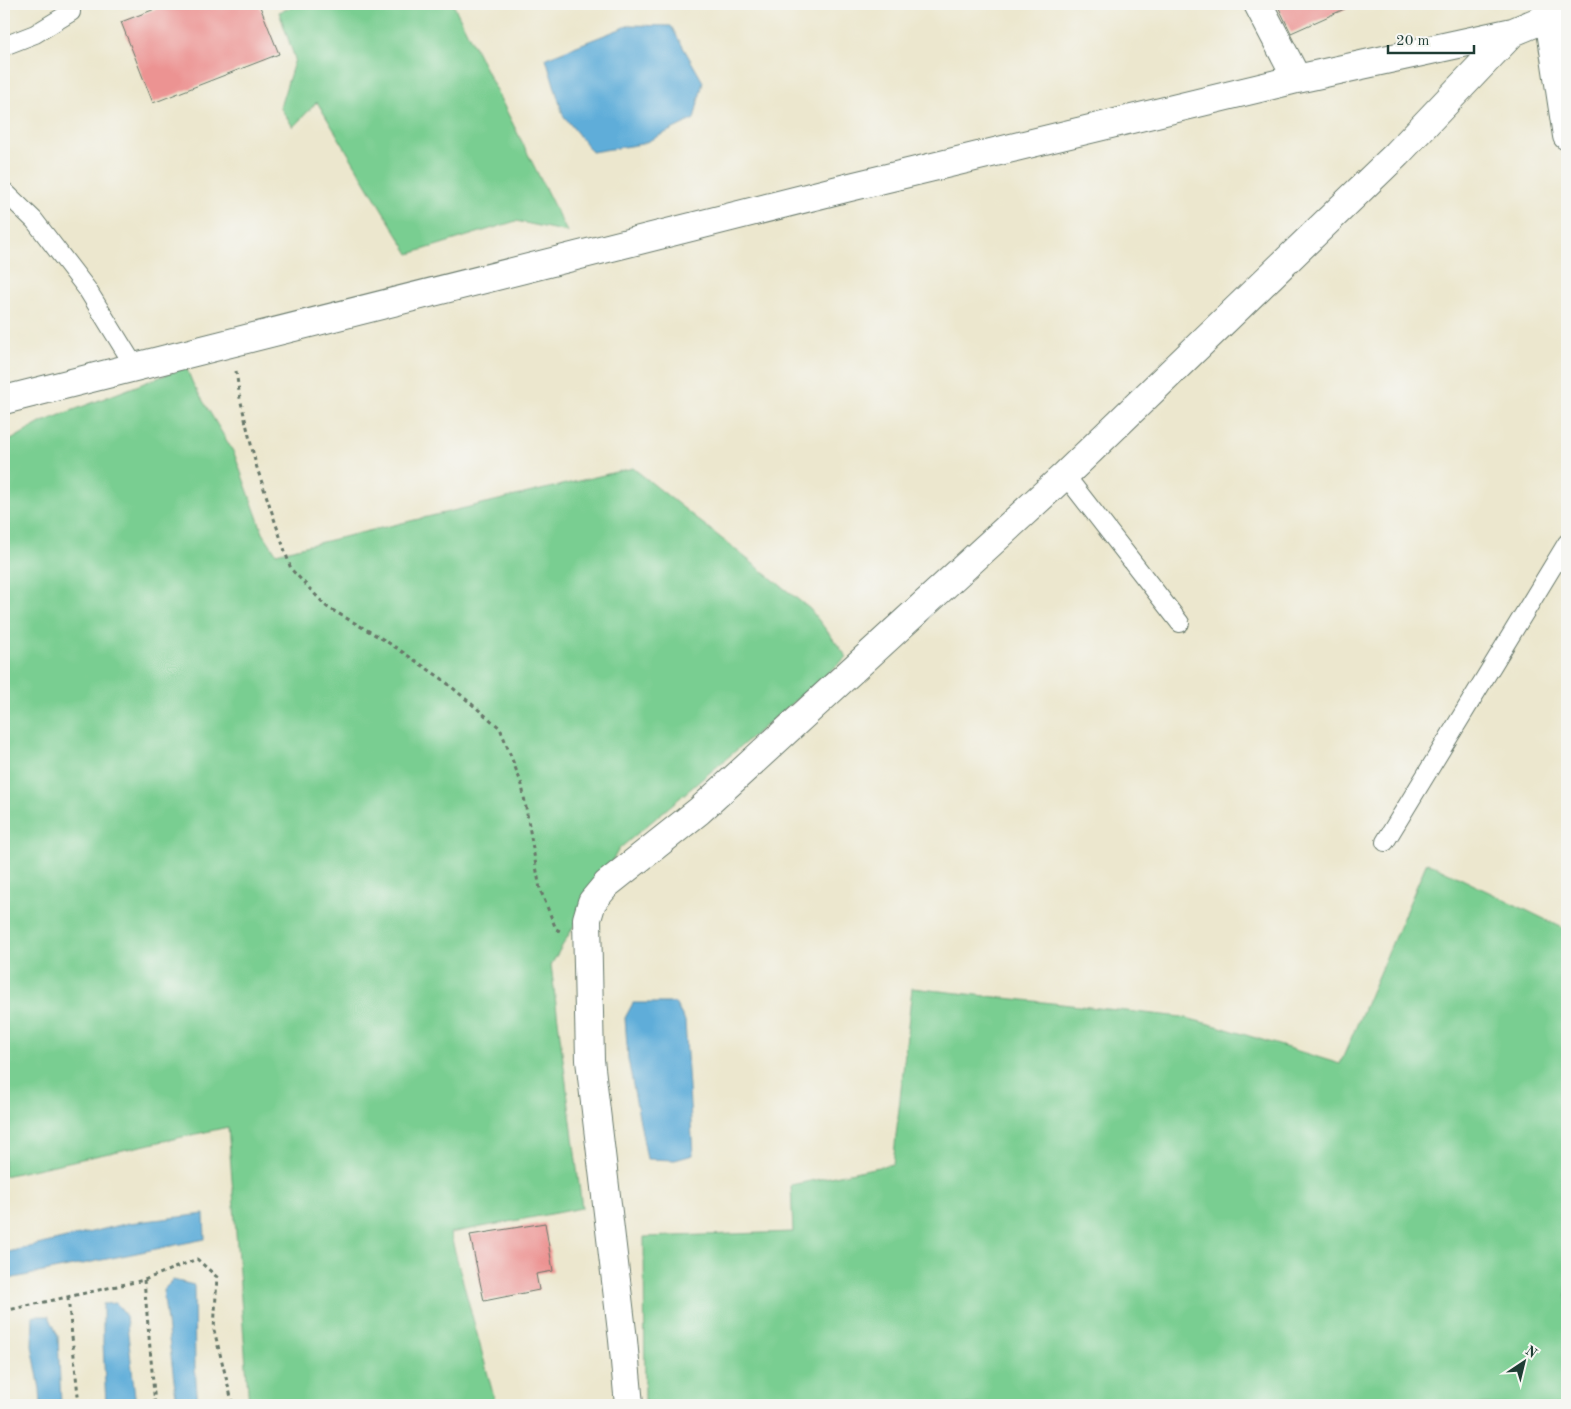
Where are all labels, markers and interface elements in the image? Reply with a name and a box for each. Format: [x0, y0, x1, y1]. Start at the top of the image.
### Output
scale bar [1388, 22, 1475, 54]
text: 20 m [1396, 34, 1430, 49]
north arrow [1498, 1336, 1548, 1386]
text: N [1522, 1343, 1540, 1361]

